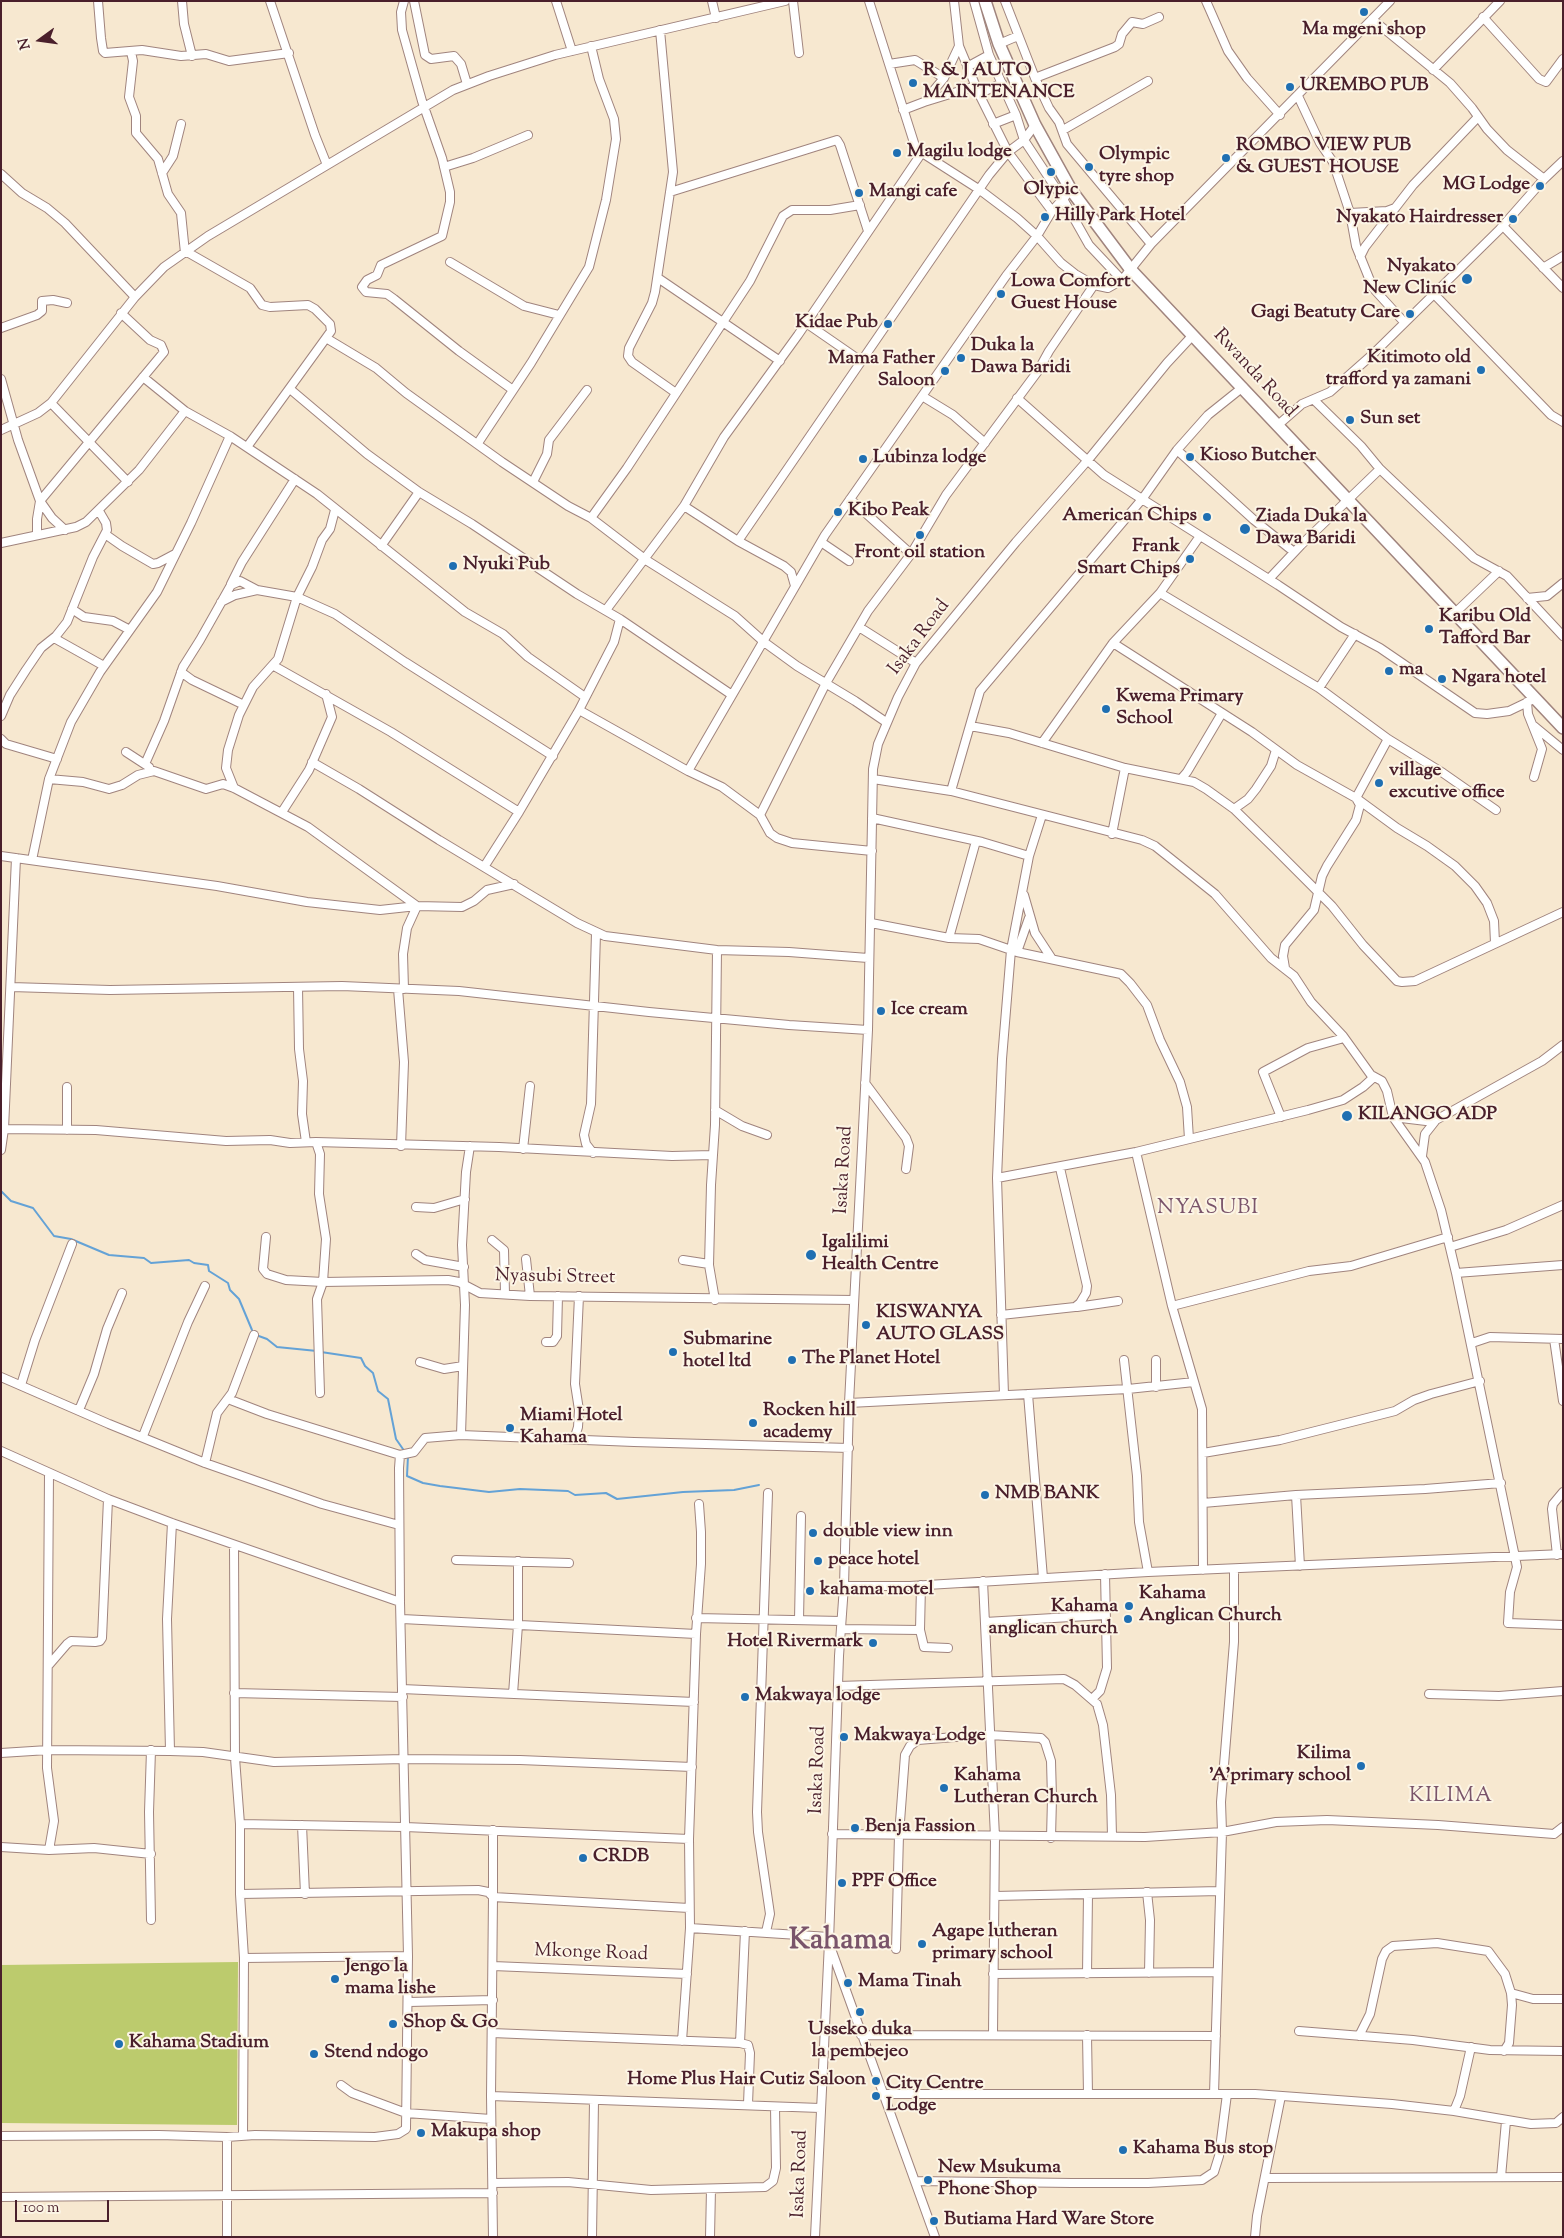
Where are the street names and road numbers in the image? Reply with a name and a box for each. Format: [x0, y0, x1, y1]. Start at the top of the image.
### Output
street label: Rwanda Road [1207, 325, 1301, 423]
street label: Isaka Road [884, 596, 956, 680]
street label: Isaka Road [831, 1125, 859, 1215]
street label: Nyasubi Street [495, 1266, 615, 1290]
street label: Isaka Road [806, 1725, 832, 1815]
street label: Mkonge Road [534, 1941, 648, 1967]
street label: Isaka Road [788, 2129, 814, 2219]

